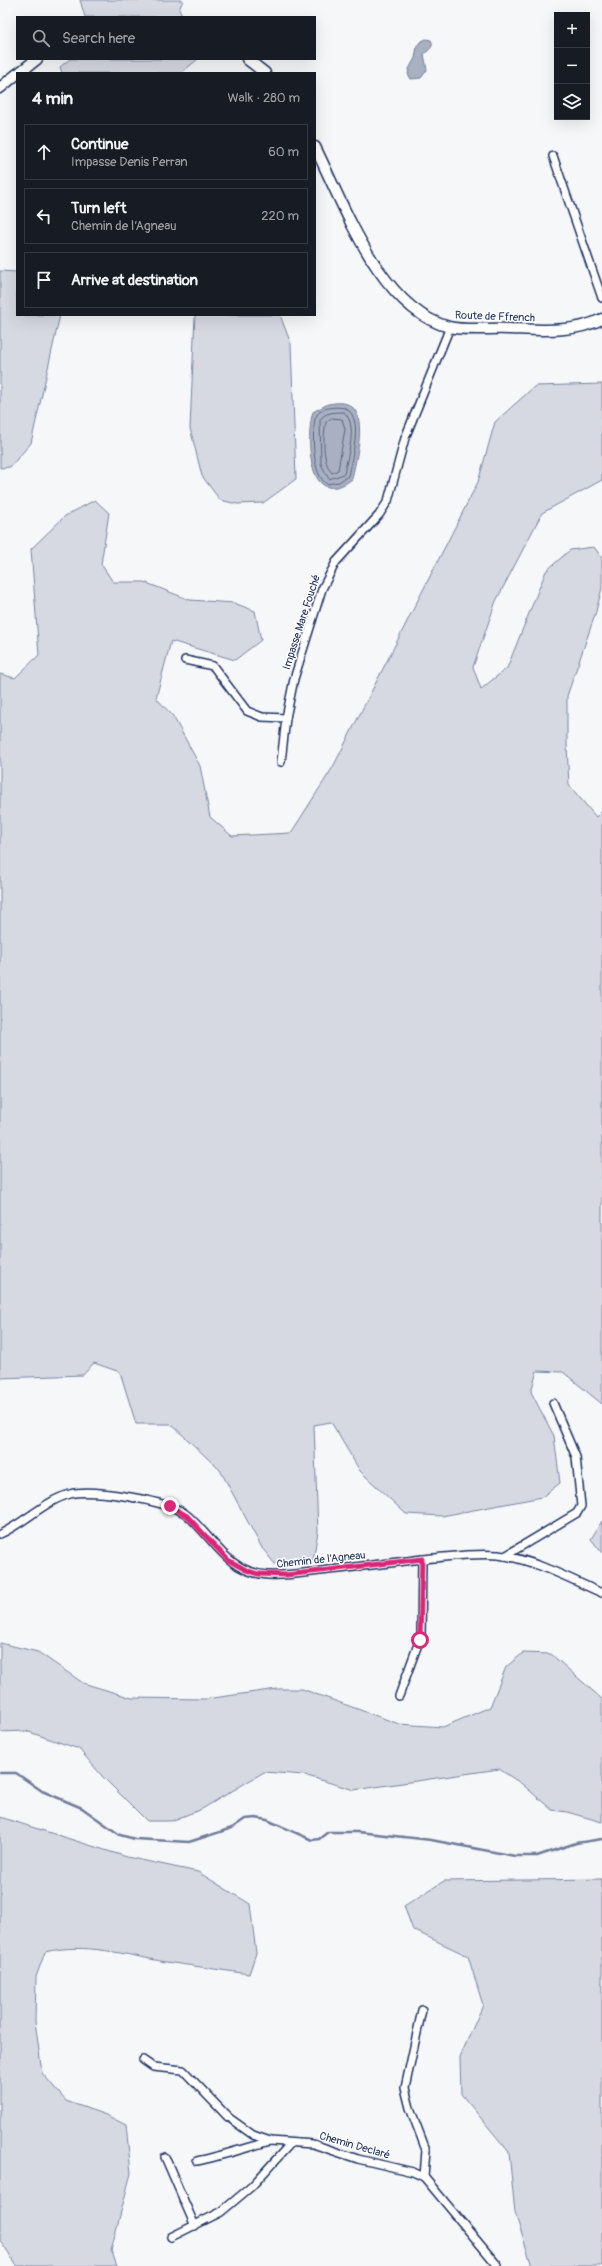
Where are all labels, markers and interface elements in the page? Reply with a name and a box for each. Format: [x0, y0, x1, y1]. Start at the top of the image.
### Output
map controls [554, 12, 590, 120]
button: + [554, 12, 590, 48]
search box [16, 16, 316, 60]
icon: search [30, 27, 52, 49]
text: Search here [62, 29, 135, 48]
button: − [554, 48, 590, 84]
button: layers [554, 84, 590, 120]
text: 4 min [32, 88, 73, 109]
text: Walk · 280 m [227, 90, 300, 106]
text: Continue [71, 135, 129, 154]
icon: ahead [33, 141, 55, 163]
text: 60 m [268, 144, 299, 160]
text: Impasse Denis Perran [71, 154, 188, 170]
text: Turn left [71, 199, 127, 218]
icon: left [33, 205, 55, 227]
text: 220 m [261, 208, 299, 224]
text: Chemin de l’Agneau [71, 218, 177, 234]
icon: arrive [33, 269, 55, 291]
text: Arrive at destination [71, 271, 198, 290]
street label: Route de Ffrench [455, 309, 535, 324]
street label: Impasse Mare Fouché [280, 573, 323, 671]
route end [161, 1497, 179, 1515]
street label: Chemin de l’Agneau [276, 1548, 366, 1571]
route start [411, 1631, 429, 1649]
street label: Chemin Declaré [318, 2129, 392, 2162]

